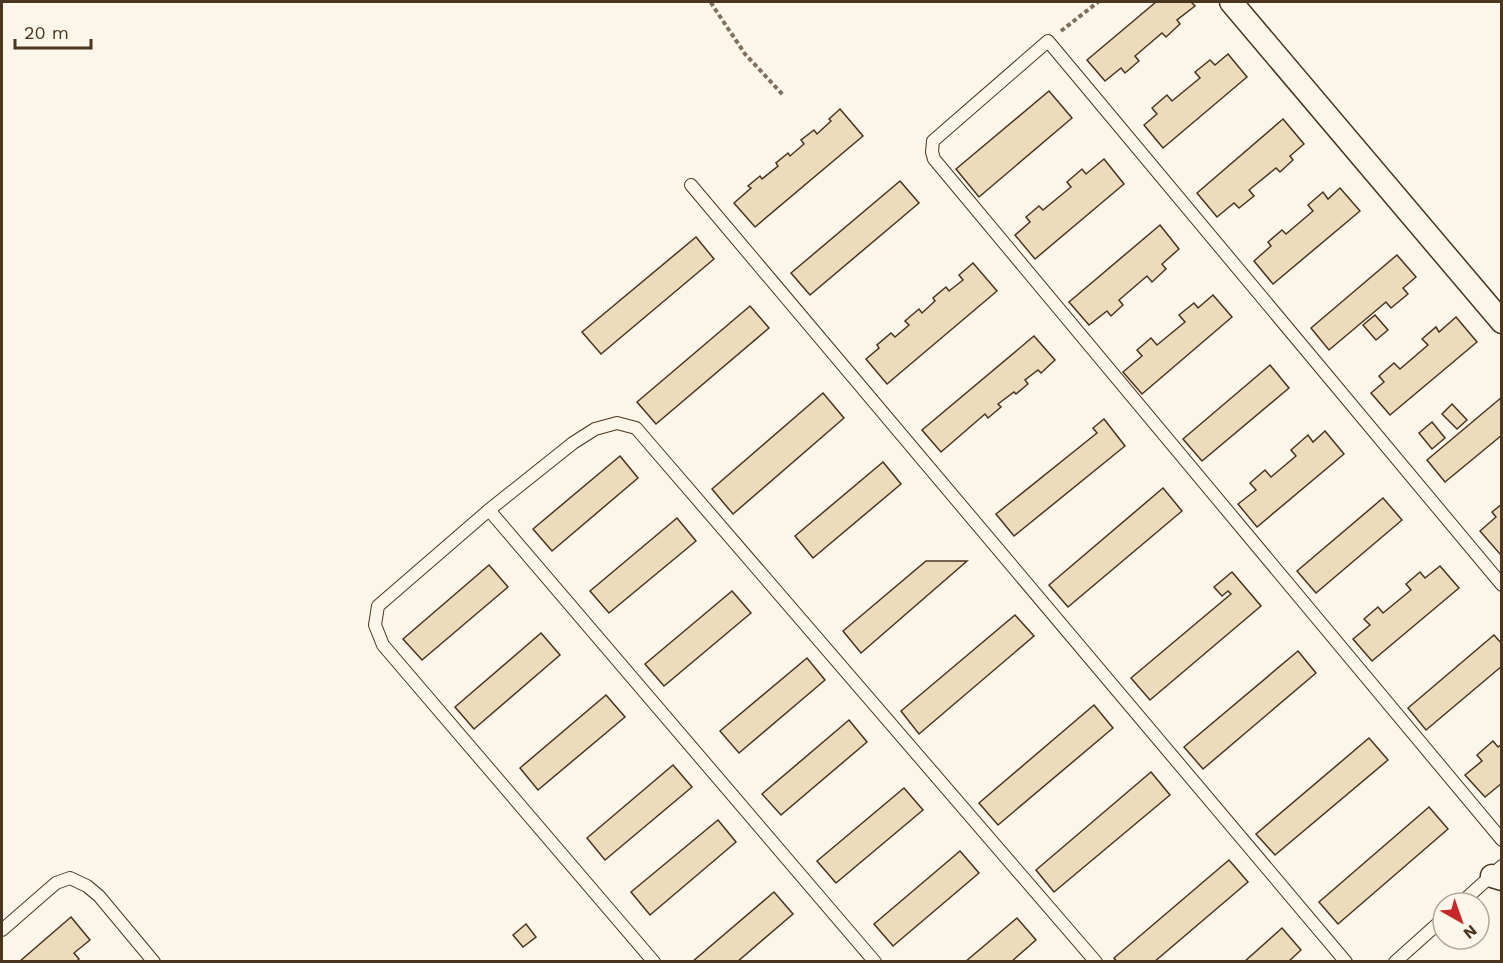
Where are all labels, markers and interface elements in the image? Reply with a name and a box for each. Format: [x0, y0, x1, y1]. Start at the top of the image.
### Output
scale bar [15, 12, 92, 50]
text: 20 m [24, 22, 69, 43]
north arrow [1431, 891, 1491, 951]
text: N [1460, 921, 1481, 943]

